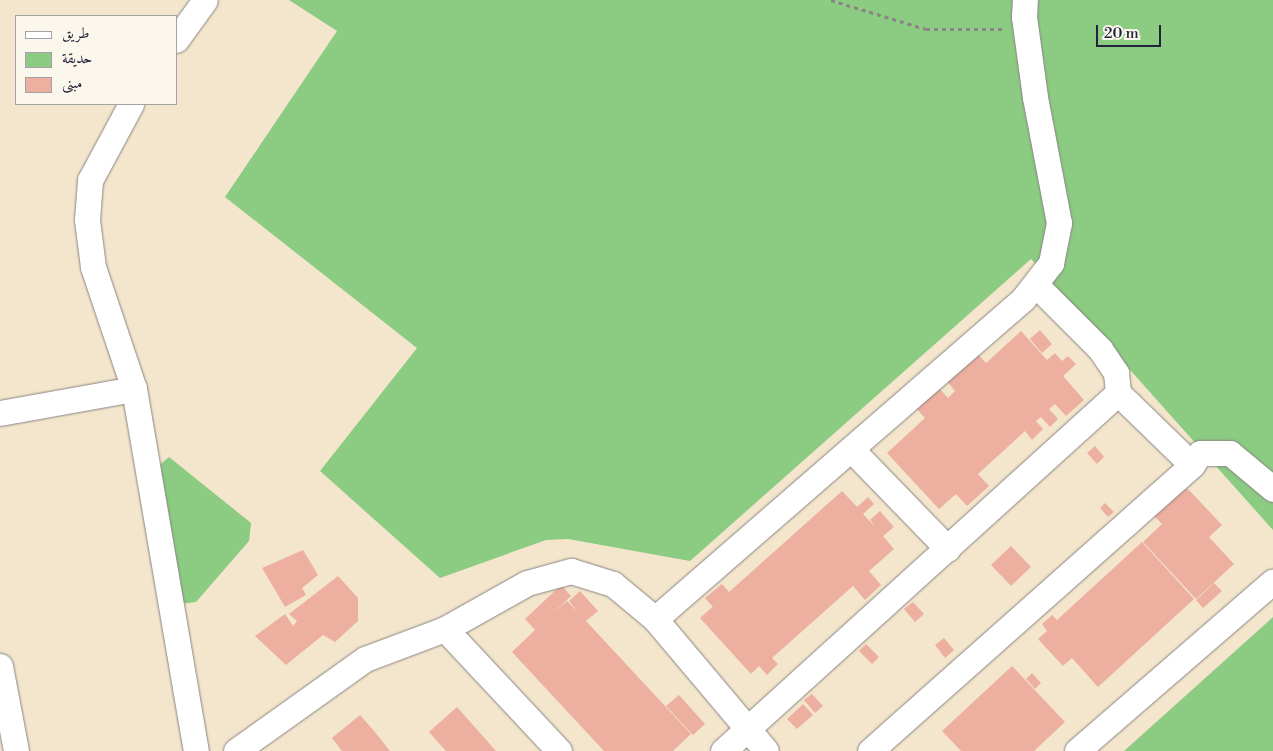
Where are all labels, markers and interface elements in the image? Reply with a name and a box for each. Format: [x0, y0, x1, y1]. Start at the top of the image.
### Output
legend [15, 15, 178, 105]
scale bar [1098, 15, 1163, 47]
text: طريق [62, 24, 89, 43]
text: 20 m [1104, 24, 1139, 43]
text: حديقة [62, 49, 92, 68]
text: مبنى [62, 74, 82, 93]

